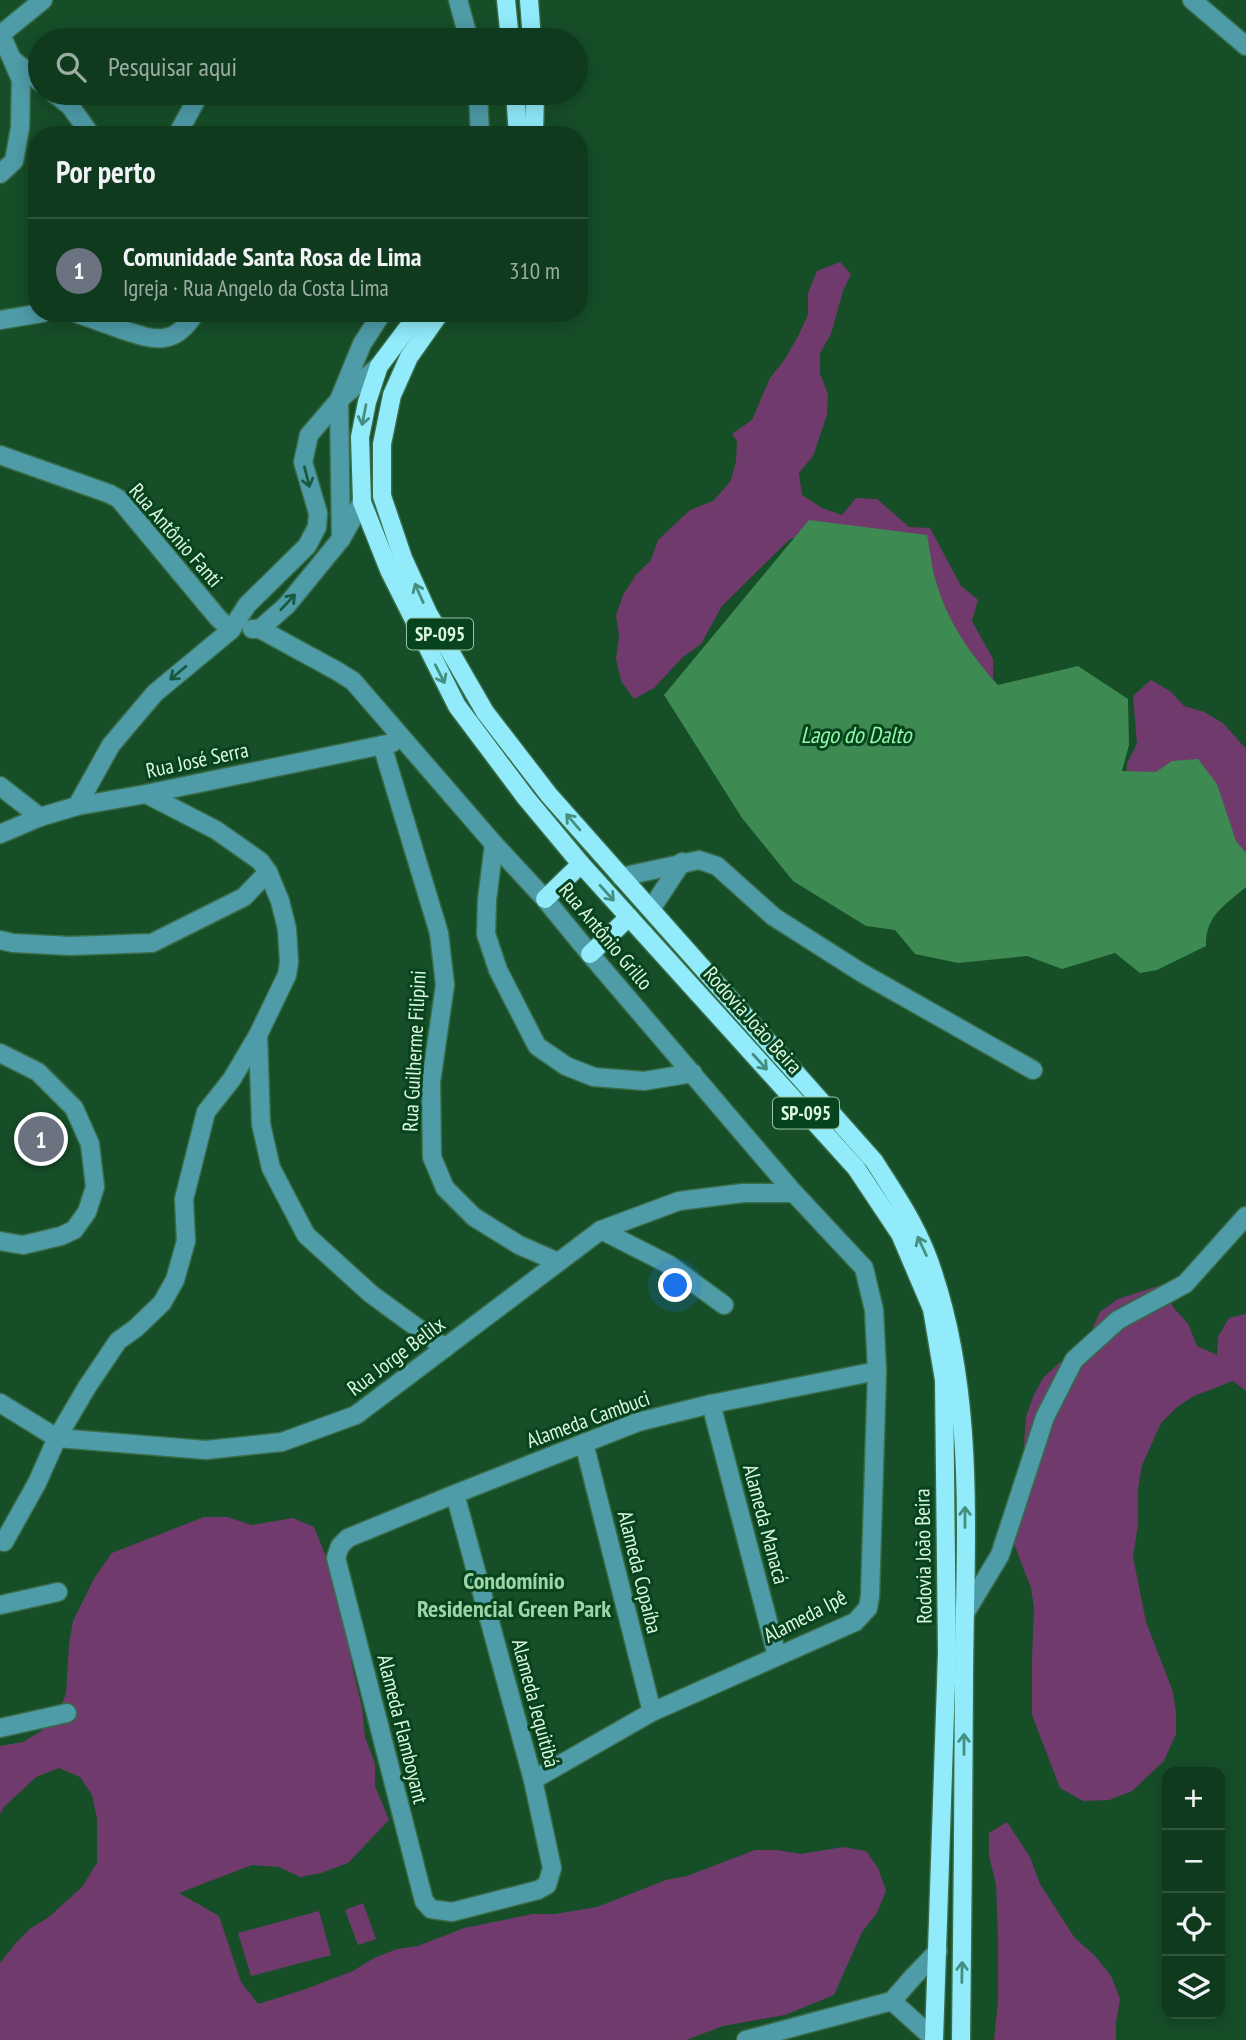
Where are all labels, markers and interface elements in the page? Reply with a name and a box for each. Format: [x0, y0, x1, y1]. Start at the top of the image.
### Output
search box [28, 28, 588, 105]
icon: search [52, 48, 90, 86]
text: Pesquisar aqui [108, 50, 237, 83]
text: Por perto [56, 152, 156, 191]
text: Comunidade Santa Rosa de Lima [123, 240, 422, 273]
text: 1 [74, 256, 85, 285]
text: 310 m [509, 256, 560, 285]
text: Igreja · Rua Angelo da Costa Lima [123, 273, 389, 302]
one-way arrow [357, 403, 370, 426]
one-way arrow [301, 465, 314, 488]
street label: Rua Antônio Fanti [123, 477, 229, 593]
one-way arrow [412, 583, 425, 604]
one-way arrow [280, 593, 296, 611]
road number: SP-095 [407, 618, 473, 650]
one-way arrow [434, 663, 448, 683]
one-way arrow [170, 666, 188, 681]
water label: Lago do Dalto [801, 720, 913, 749]
street label: Rua José Serra [143, 736, 251, 784]
one-way arrow [565, 813, 581, 831]
street label: Rua Antônio Grillo [553, 877, 659, 995]
one-way arrow [599, 884, 616, 901]
street label: Rodovia João Beira [698, 961, 808, 1079]
street label: Rua Guilherme Filipini [396, 970, 432, 1132]
one-way arrow [752, 1053, 768, 1071]
road number: SP-095 [773, 1098, 839, 1128]
pin: 1 [18, 1113, 64, 1165]
one-way arrow [915, 1236, 929, 1257]
your location [658, 1268, 692, 1302]
street label: Rua Jorge Belilx [342, 1310, 451, 1402]
street label: Alameda Cambuci [523, 1384, 653, 1454]
street label: Alameda Manacá [737, 1461, 795, 1587]
street label: Rodovia João Beira [908, 1488, 938, 1624]
one-way arrow [958, 1506, 972, 1529]
street label: Alameda Copaíba [612, 1508, 668, 1636]
district label: Condomínio Residencial Green Park [417, 1565, 611, 1624]
street label: Alameda Ipê [759, 1583, 851, 1649]
street label: Alameda Jequitibá [506, 1636, 566, 1770]
street label: Alameda Flamboyant [371, 1652, 435, 1806]
one-way arrow [957, 1733, 971, 1756]
map controls [1162, 1767, 1225, 2019]
button: + [1162, 1767, 1225, 1830]
button: − [1162, 1830, 1225, 1893]
button: locate [1162, 1893, 1225, 1956]
button: layers [1162, 1956, 1225, 2019]
one-way arrow [955, 1961, 969, 1984]

